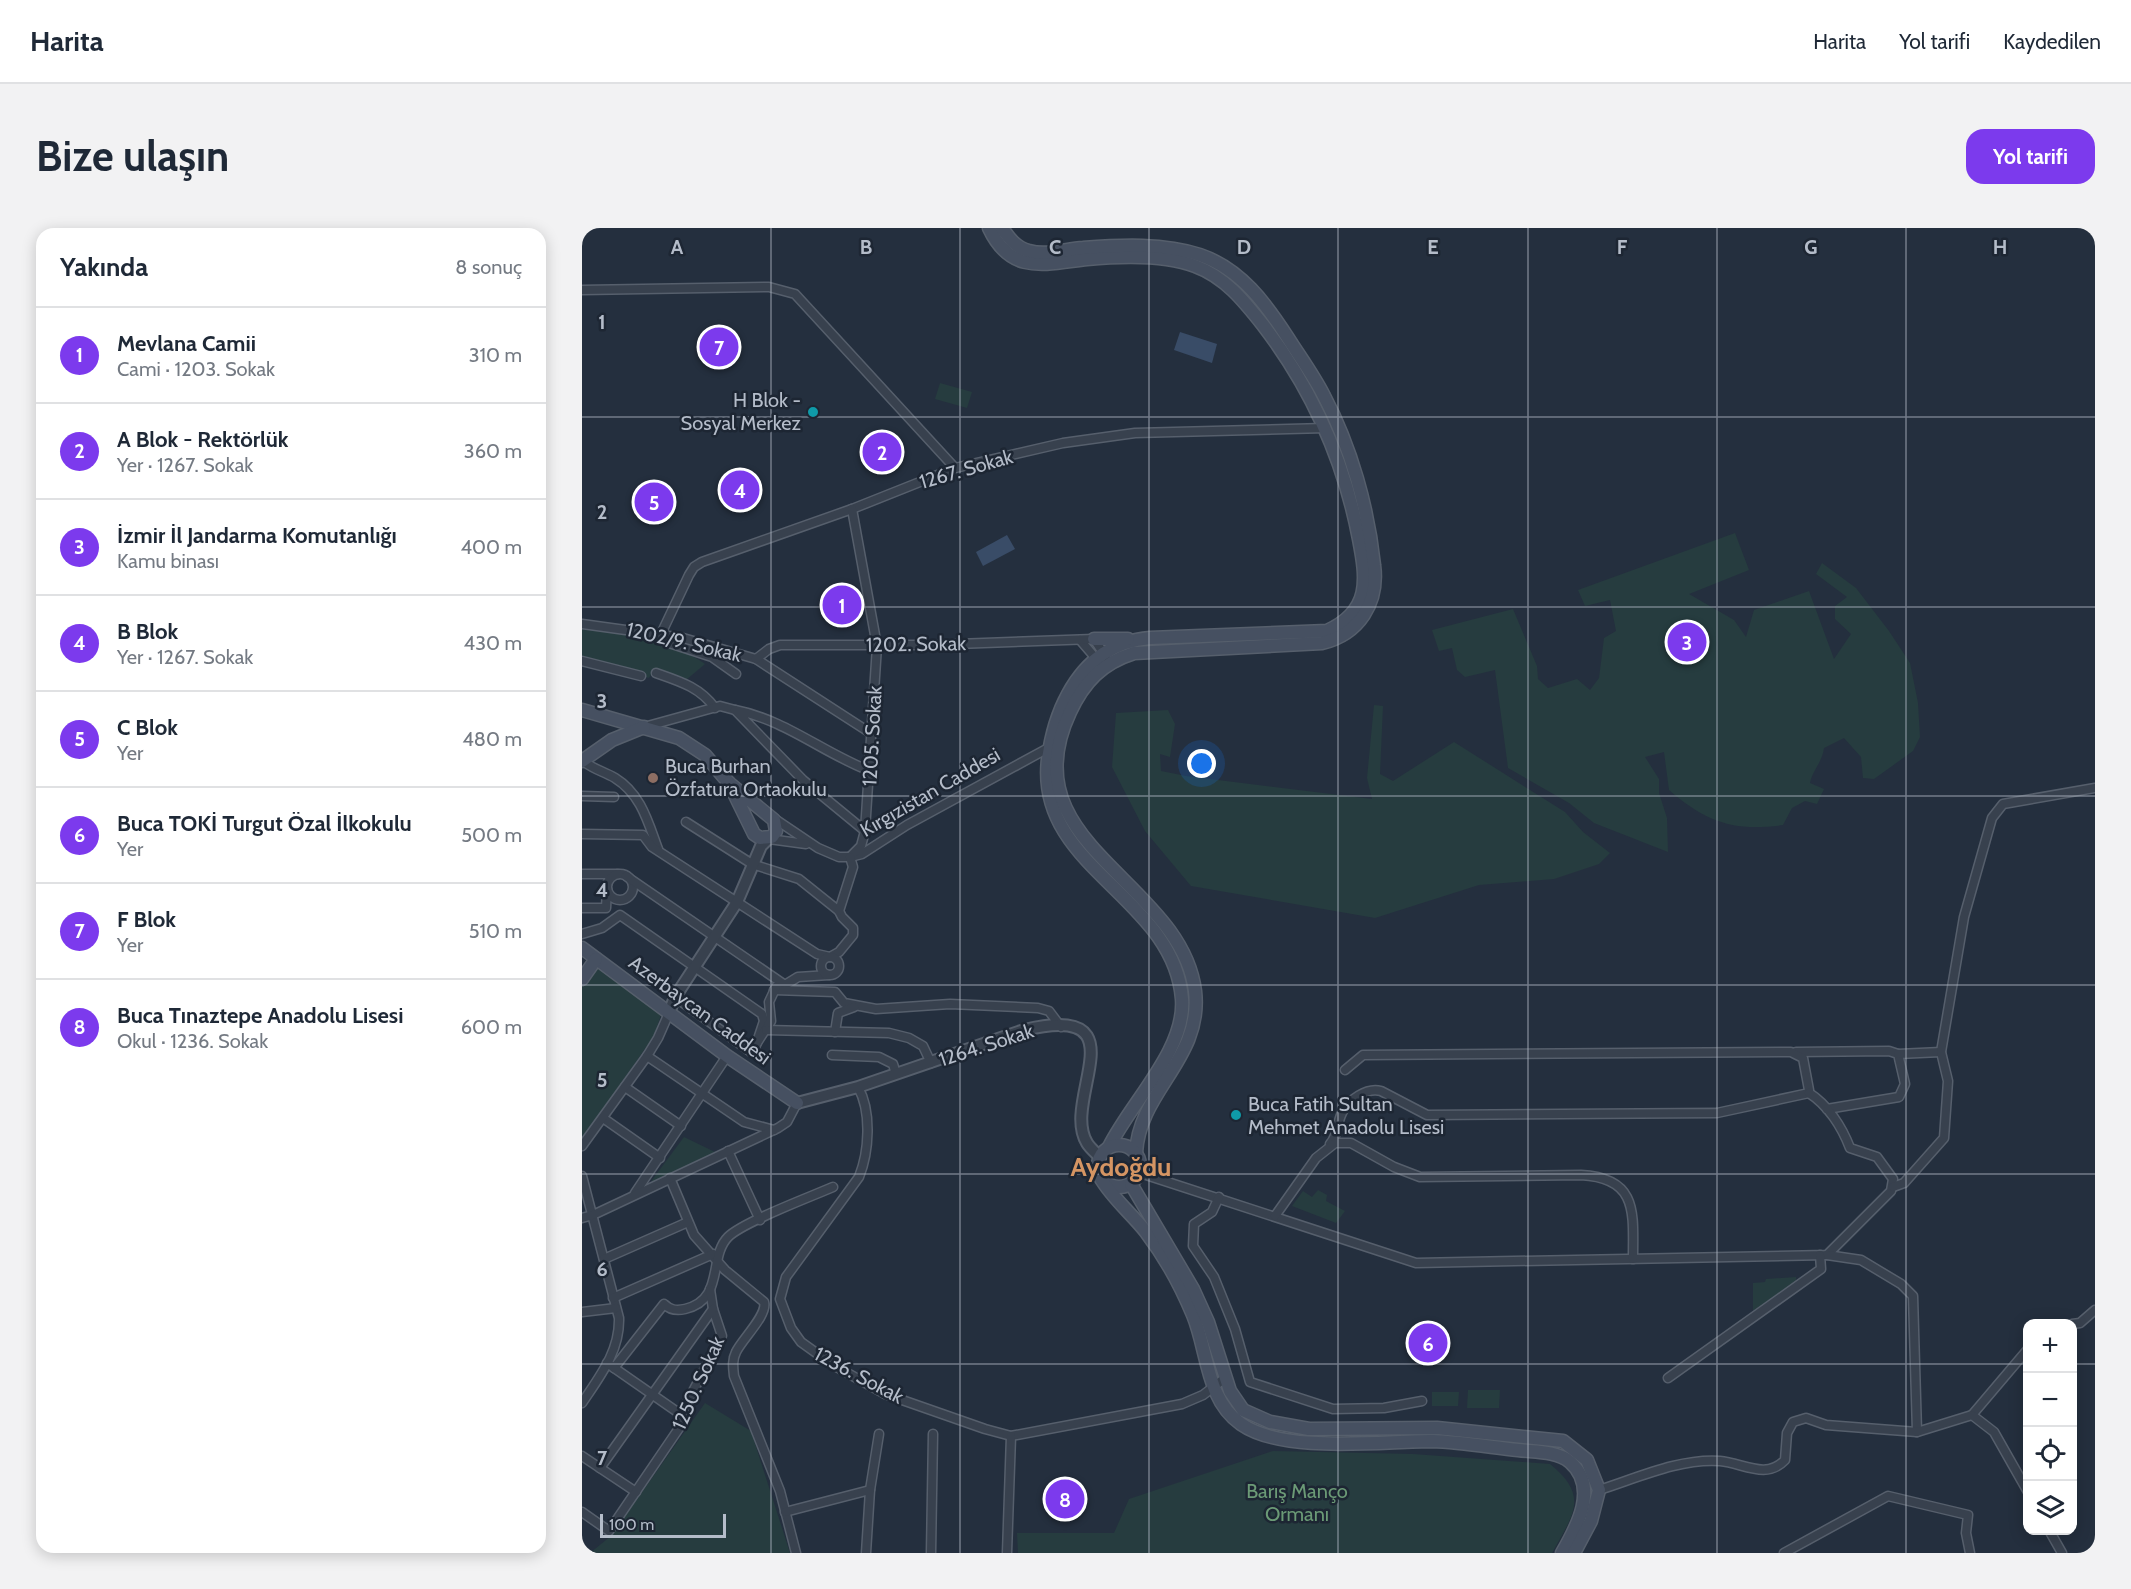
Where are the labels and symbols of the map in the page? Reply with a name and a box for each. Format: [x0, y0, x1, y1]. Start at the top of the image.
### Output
text: A [671, 235, 684, 259]
text: B [860, 235, 872, 259]
text: C [1049, 235, 1061, 259]
text: D [1237, 235, 1251, 259]
text: E [1427, 235, 1439, 259]
text: F [1617, 235, 1628, 259]
text: G [1804, 235, 1818, 259]
text: H [1993, 235, 2007, 259]
text: 1 [598, 310, 606, 334]
pin: 7 [700, 324, 738, 370]
place label: H Blok - Sosyal Merkez [681, 388, 801, 435]
marker: H Blok - Sosyal Merkez [806, 405, 820, 419]
pin: 2 [862, 430, 902, 474]
street label: 1267. Sokak [916, 444, 1016, 494]
pin: 4 [720, 468, 760, 512]
pin: 5 [634, 480, 674, 524]
text: 2 [597, 500, 607, 524]
pin: 1 [822, 582, 862, 628]
street label: 1202/9. Sokak [624, 617, 744, 667]
pin: 3 [1668, 620, 1706, 664]
street label: 1202. Sokak [866, 631, 966, 657]
street label: 1205. Sokak [857, 685, 887, 787]
text: 3 [597, 689, 607, 713]
street label: Kırgızistan Caddesi [856, 742, 1004, 842]
your location [1187, 749, 1216, 778]
place label: Buca Burhan Özfatura Ortaokulu [665, 754, 827, 801]
marker: Buca Burhan Özfatura Ortaokulu [646, 771, 660, 785]
text: 4 [596, 878, 608, 902]
street label: Azerbaycan Caddesi [624, 950, 776, 1070]
street label: 1264. Sokak [936, 1018, 1037, 1072]
text: 5 [597, 1068, 607, 1092]
place label: Buca Fatih Sultan Mehmet Anadolu Lisesi [1248, 1092, 1444, 1139]
marker: Buca Fatih Sultan Mehmet Anadolu Lisesi [1229, 1108, 1243, 1122]
district label: Aydoğdu [1071, 1151, 1171, 1183]
text: 6 [596, 1257, 608, 1281]
pin: 6 [1408, 1320, 1448, 1366]
street label: 1250. Sokak [667, 1332, 729, 1434]
street label: 1236. Sokak [810, 1341, 908, 1409]
text: 7 [597, 1446, 608, 1470]
pin: 8 [1046, 1476, 1084, 1522]
park label: Barış Manço Ormanı [1246, 1479, 1348, 1526]
scale bar [600, 1511, 726, 1538]

